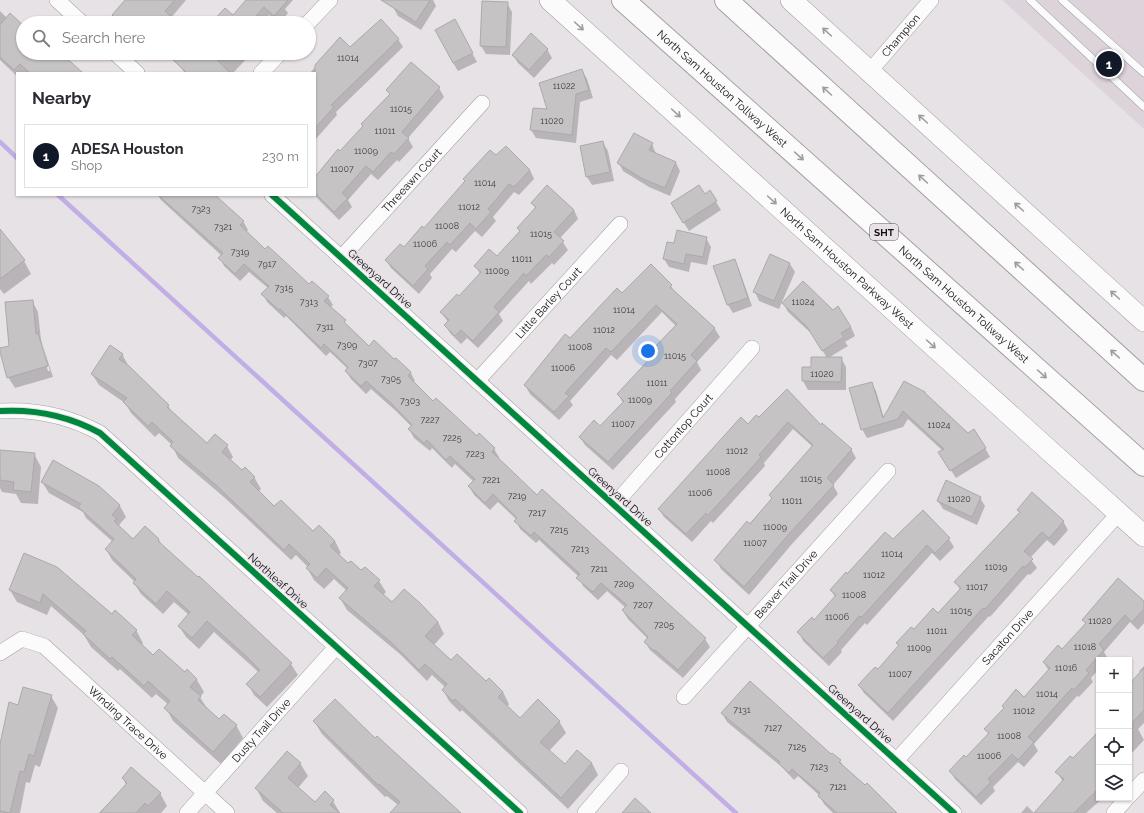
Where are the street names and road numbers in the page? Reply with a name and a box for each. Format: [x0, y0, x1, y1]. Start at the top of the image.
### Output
street label: Champion [879, 11, 923, 59]
street label: North Sam Houston Tollway West [655, 27, 790, 150]
street label: Threeawn Court [379, 145, 444, 215]
street label: North Sam Houston Parkway West [778, 205, 916, 332]
road number: SHT [870, 224, 898, 240]
street label: North Sam Houston Tollway West [896, 243, 1032, 366]
street label: Greenyard Drive [345, 247, 415, 312]
street label: Little Barley Court [513, 264, 584, 341]
street label: Cottontop Court [651, 391, 716, 461]
street label: Greenyard Drive [585, 465, 655, 530]
street label: Beaver Trail Drive [752, 547, 820, 621]
street label: Northleaf Drive [245, 550, 311, 612]
street label: Sacaton Drive [979, 606, 1036, 667]
street label: Greenyard Drive [825, 682, 895, 747]
street label: Winding Trace Drive [86, 683, 171, 762]
street label: Dusty Trail Drive [229, 695, 294, 765]

